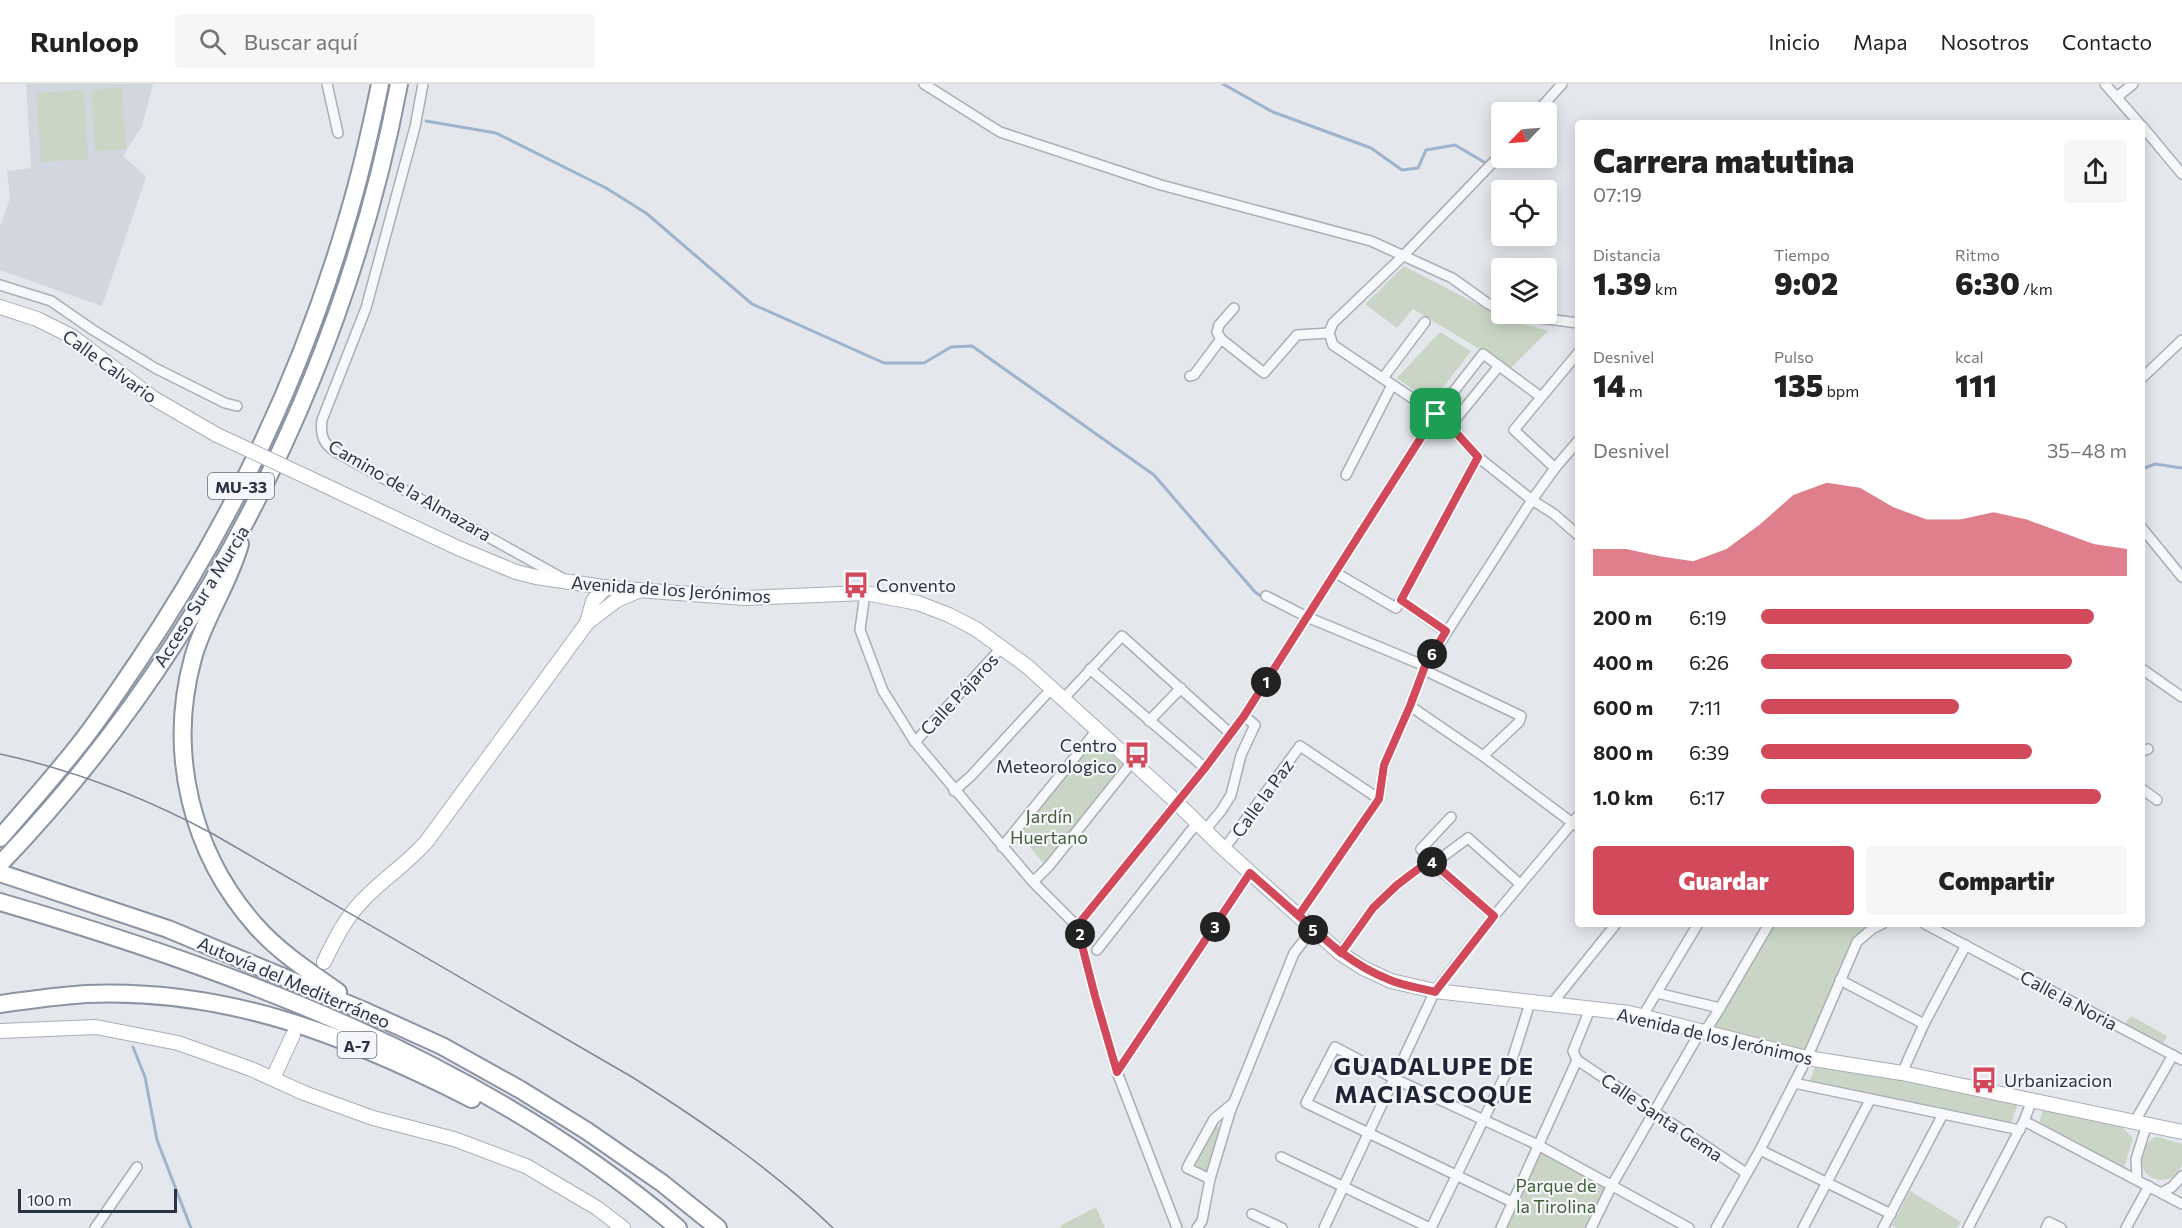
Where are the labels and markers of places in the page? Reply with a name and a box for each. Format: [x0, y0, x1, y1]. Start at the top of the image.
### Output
pin [1410, 388, 1461, 439]
bus stop icon: Convento [841, 570, 871, 600]
place label: Convento [876, 574, 956, 596]
pin: 6 [1417, 639, 1447, 669]
pin: 1 [1251, 667, 1281, 697]
place label: Centro Meteorologico [996, 734, 1117, 777]
bus stop icon: Centro Meteorologico [1122, 740, 1152, 770]
pin: 4 [1417, 847, 1447, 877]
pin: 3 [1200, 912, 1230, 942]
pin: 5 [1298, 915, 1328, 945]
pin: 2 [1065, 919, 1095, 949]
bus stop icon: Urbanizacion [1969, 1065, 1999, 1095]
place label: Urbanizacion [2004, 1069, 2112, 1091]

